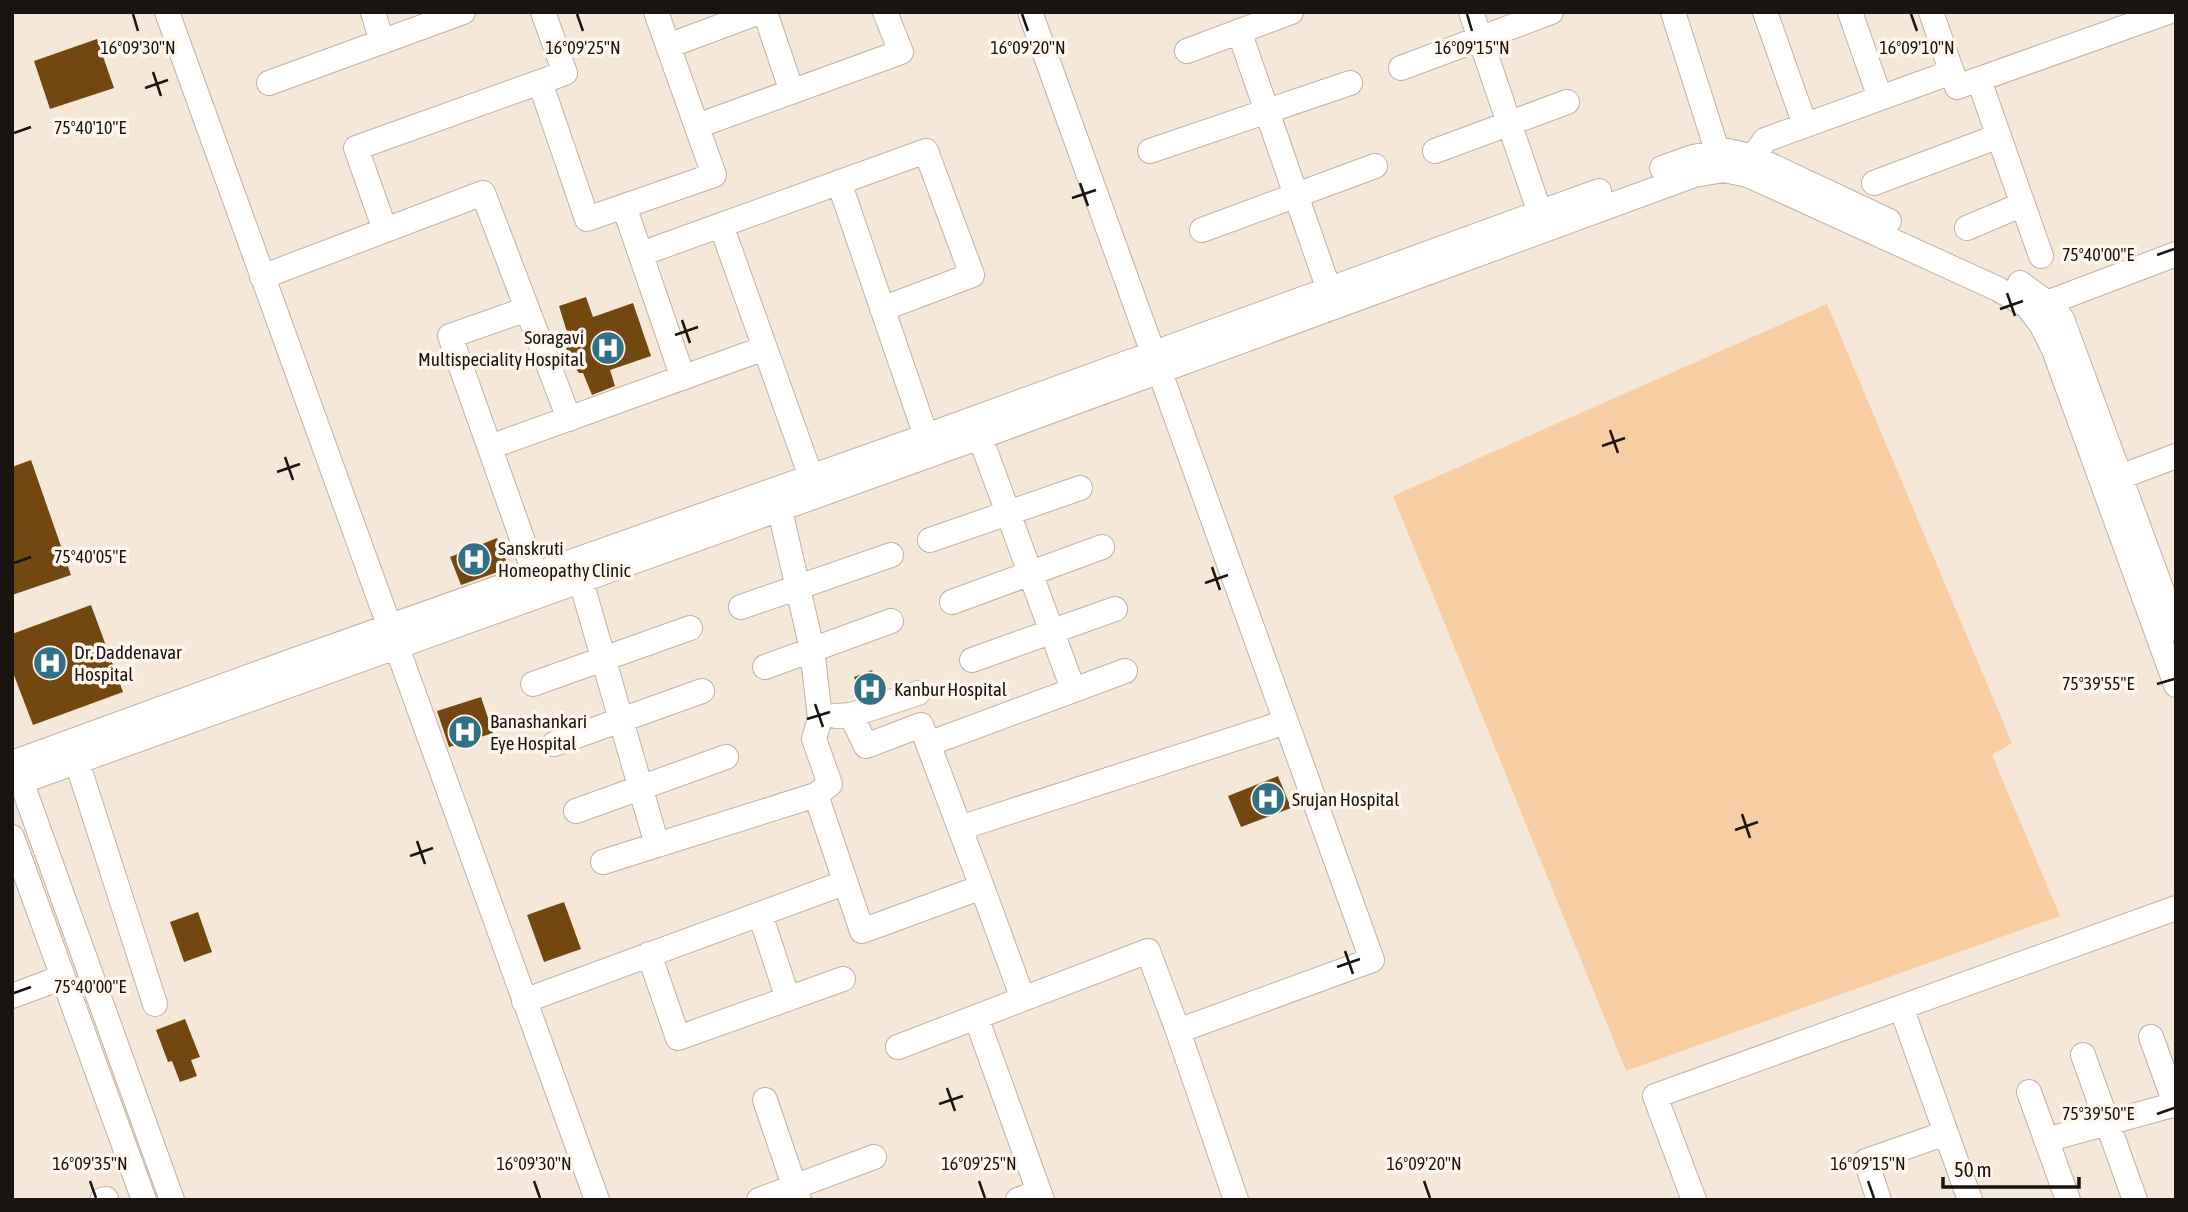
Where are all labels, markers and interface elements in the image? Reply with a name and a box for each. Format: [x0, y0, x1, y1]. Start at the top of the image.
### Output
text: 16°09'30"N [100, 37, 176, 58]
text: 16°09'25"N [545, 37, 621, 58]
text: 16°09'20"N [990, 37, 1066, 58]
text: 16°09'15"N [1434, 37, 1510, 58]
text: 16°09'10"N [1879, 37, 1955, 58]
text: 75°40'10"E [54, 117, 126, 138]
text: 75°40'00"E [2062, 244, 2134, 265]
place label: Soragavi Multispeciality Hospital [418, 326, 584, 370]
hospital icon: Soragavi Multispeciality Hospital [589, 329, 627, 367]
place label: Sanskruti Homeopathy Clinic [498, 537, 632, 581]
hospital icon: Sanskruti Homeopathy Clinic [455, 540, 493, 578]
text: 75°40'05"E [54, 546, 126, 567]
place label: Dr. Daddenavar Hospital [74, 641, 182, 685]
hospital icon: Dr. Daddenavar Hospital [31, 644, 69, 682]
hospital icon: Kanbur Hospital [851, 670, 889, 708]
text: 75°39'55"E [2062, 673, 2134, 694]
place label: Kanbur Hospital [894, 678, 1007, 700]
place label: Banashankari Eye Hospital [490, 710, 587, 754]
hospital icon: Banashankari Eye Hospital [446, 713, 484, 751]
hospital icon: Srujan Hospital [1249, 780, 1287, 818]
place label: Srujan Hospital [1292, 788, 1399, 810]
text: 75°40'00"E [54, 976, 126, 997]
text: 75°39'50"E [2062, 1103, 2134, 1124]
scale bar [1943, 1146, 2080, 1190]
text: 16°09'35"N [52, 1153, 128, 1174]
text: 16°09'30"N [496, 1153, 572, 1174]
text: 16°09'25"N [941, 1153, 1017, 1174]
text: 16°09'20"N [1386, 1153, 1462, 1174]
text: 16°09'15"N [1830, 1153, 1906, 1174]
text: 50 m [1954, 1157, 1992, 1181]

